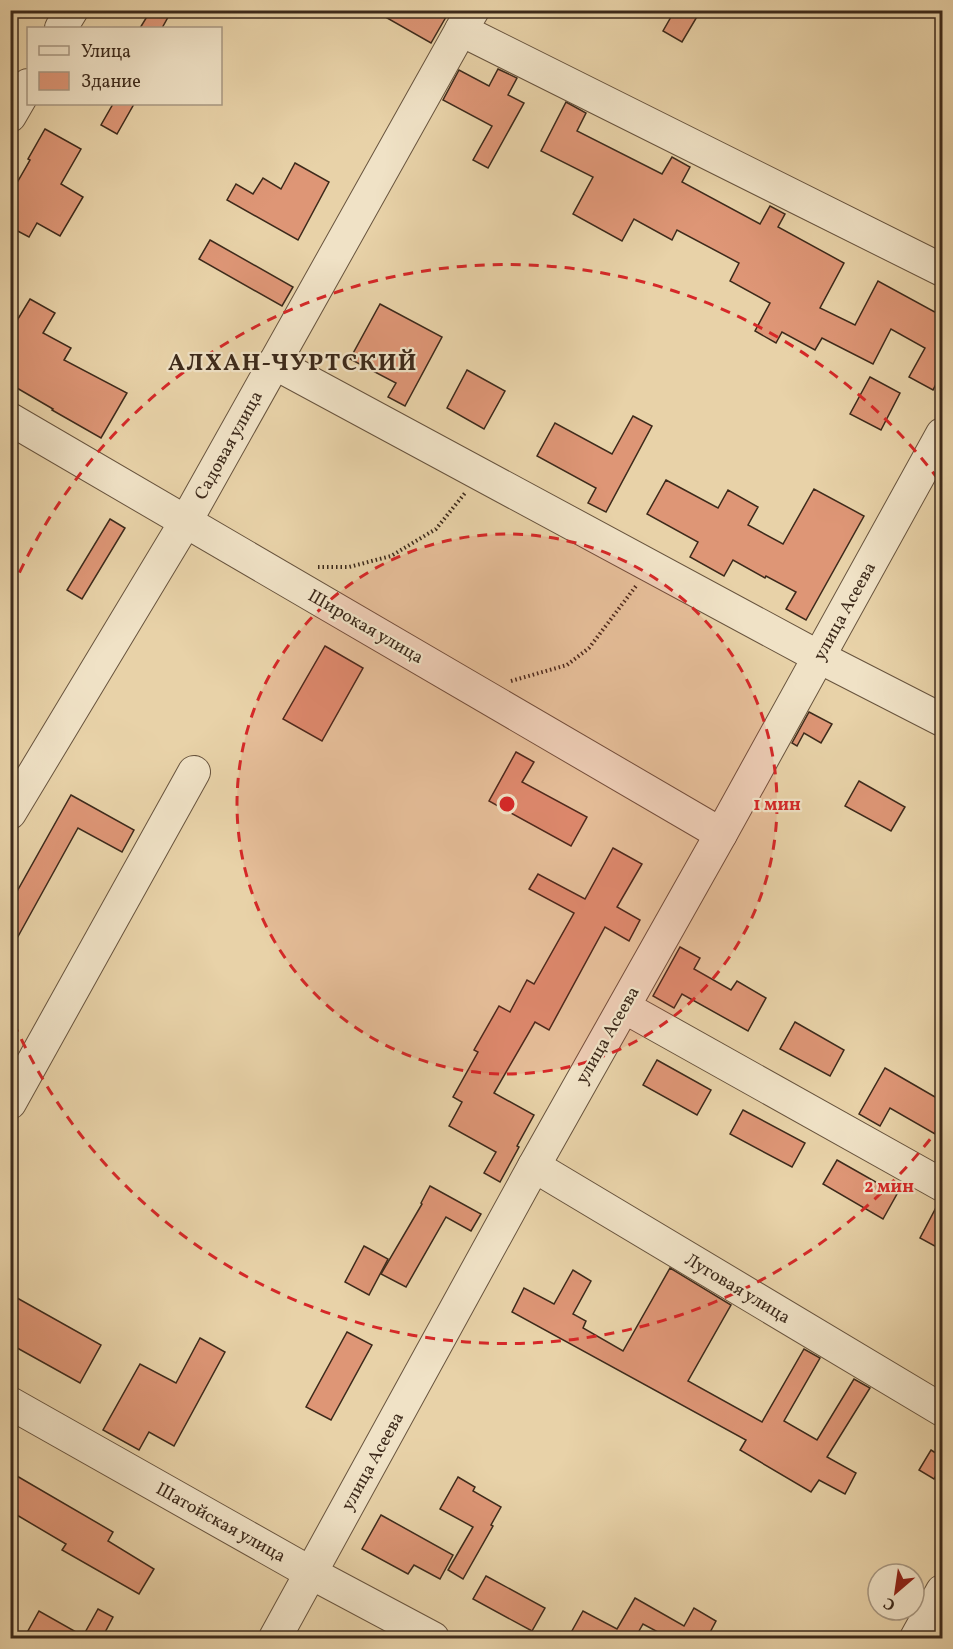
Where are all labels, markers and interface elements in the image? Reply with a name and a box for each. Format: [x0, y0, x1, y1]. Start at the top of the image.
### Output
legend [27, 27, 222, 105]
text: Улица [81, 40, 131, 65]
text: Здание [81, 70, 141, 95]
district label: АЛХАН-ЧУРТСКИЙ [168, 347, 418, 381]
street label: Садовая улица [189, 387, 270, 505]
street label: улица Асеева [808, 558, 883, 666]
street label: Широкая улица [303, 584, 428, 671]
text: 1 мин [753, 793, 801, 818]
centre of rings [497, 794, 517, 814]
street label: улица Асеева [570, 982, 646, 1089]
text: 2 мин [864, 1175, 914, 1200]
street label: Луговая улица [680, 1248, 795, 1331]
street label: улица Асеева [336, 1408, 411, 1516]
street label: Шатойская улица [151, 1477, 290, 1569]
north arrow [866, 1562, 926, 1622]
text: С [880, 1591, 900, 1615]

